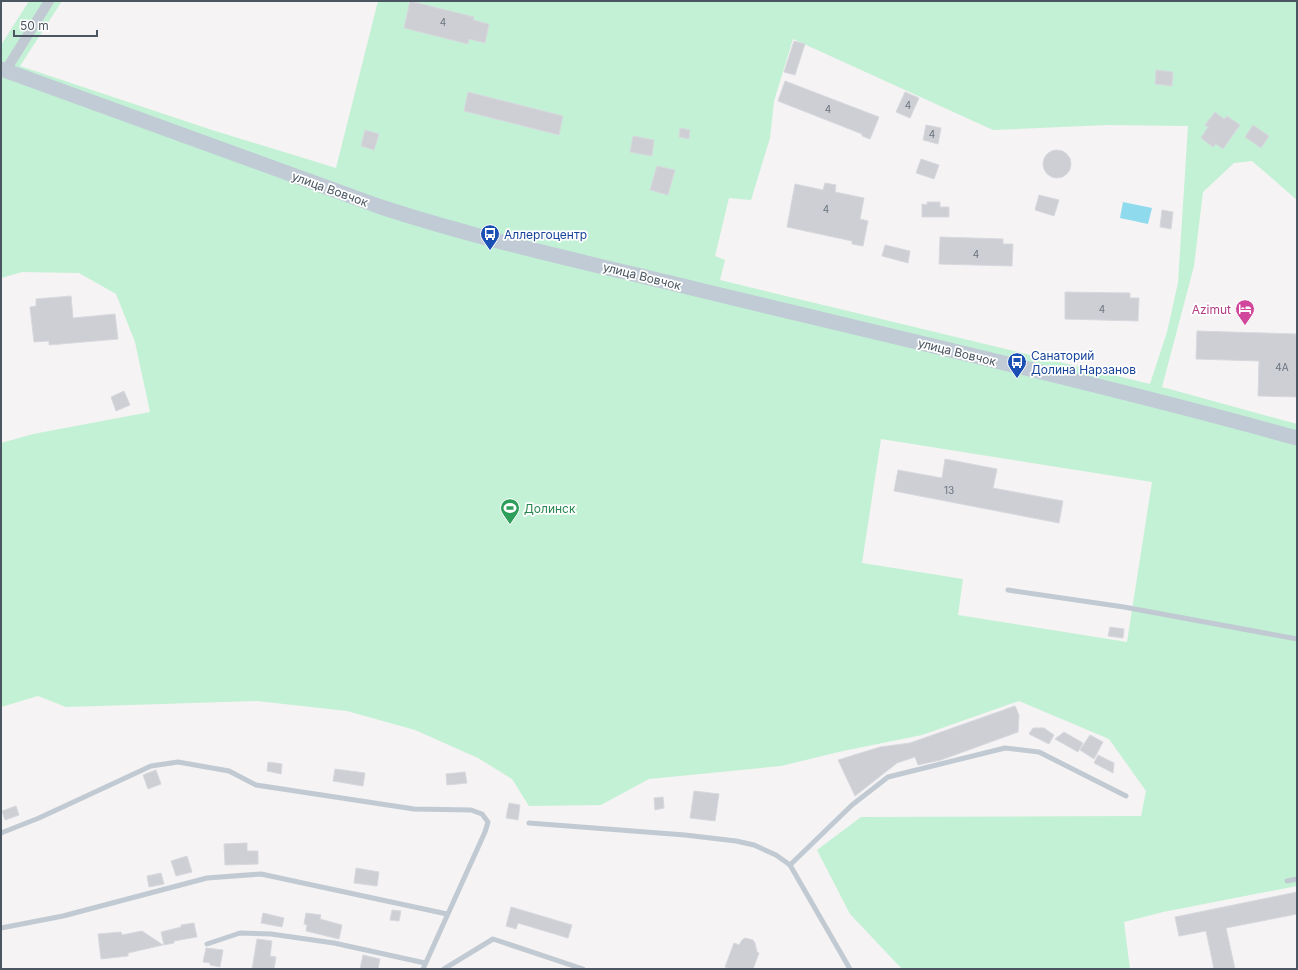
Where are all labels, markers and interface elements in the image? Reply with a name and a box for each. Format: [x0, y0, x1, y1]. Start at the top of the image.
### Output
scale bar [14, 12, 97, 38]
house number: 4 [440, 16, 446, 28]
text: 50 m [20, 18, 49, 33]
house number: 4 [905, 99, 911, 111]
house number: 4 [825, 103, 831, 115]
house number: 4 [929, 128, 935, 140]
street label: улица Вовчок [290, 168, 371, 210]
house number: 4 [823, 203, 829, 215]
bus stop icon: Аллергоцентр [479, 223, 501, 251]
place label: Аллергоцентр [504, 227, 587, 242]
house number: 4 [973, 248, 979, 260]
street label: улица Вовчок [601, 259, 683, 293]
hotel icon: Azimut [1234, 298, 1256, 326]
place label: Azimut [1192, 302, 1231, 317]
house number: 4 [1099, 303, 1105, 315]
street label: улица Вовчок [916, 335, 998, 369]
place label: Санаторий Долина Нарзанов [1031, 348, 1136, 377]
bus stop icon: Санаторий Долина Нарзанов [1006, 351, 1028, 379]
house number: 4А [1275, 361, 1289, 373]
house number: 13 [944, 484, 954, 496]
sports icon: Долинск [499, 497, 521, 525]
place label: Долинск [524, 501, 576, 516]

